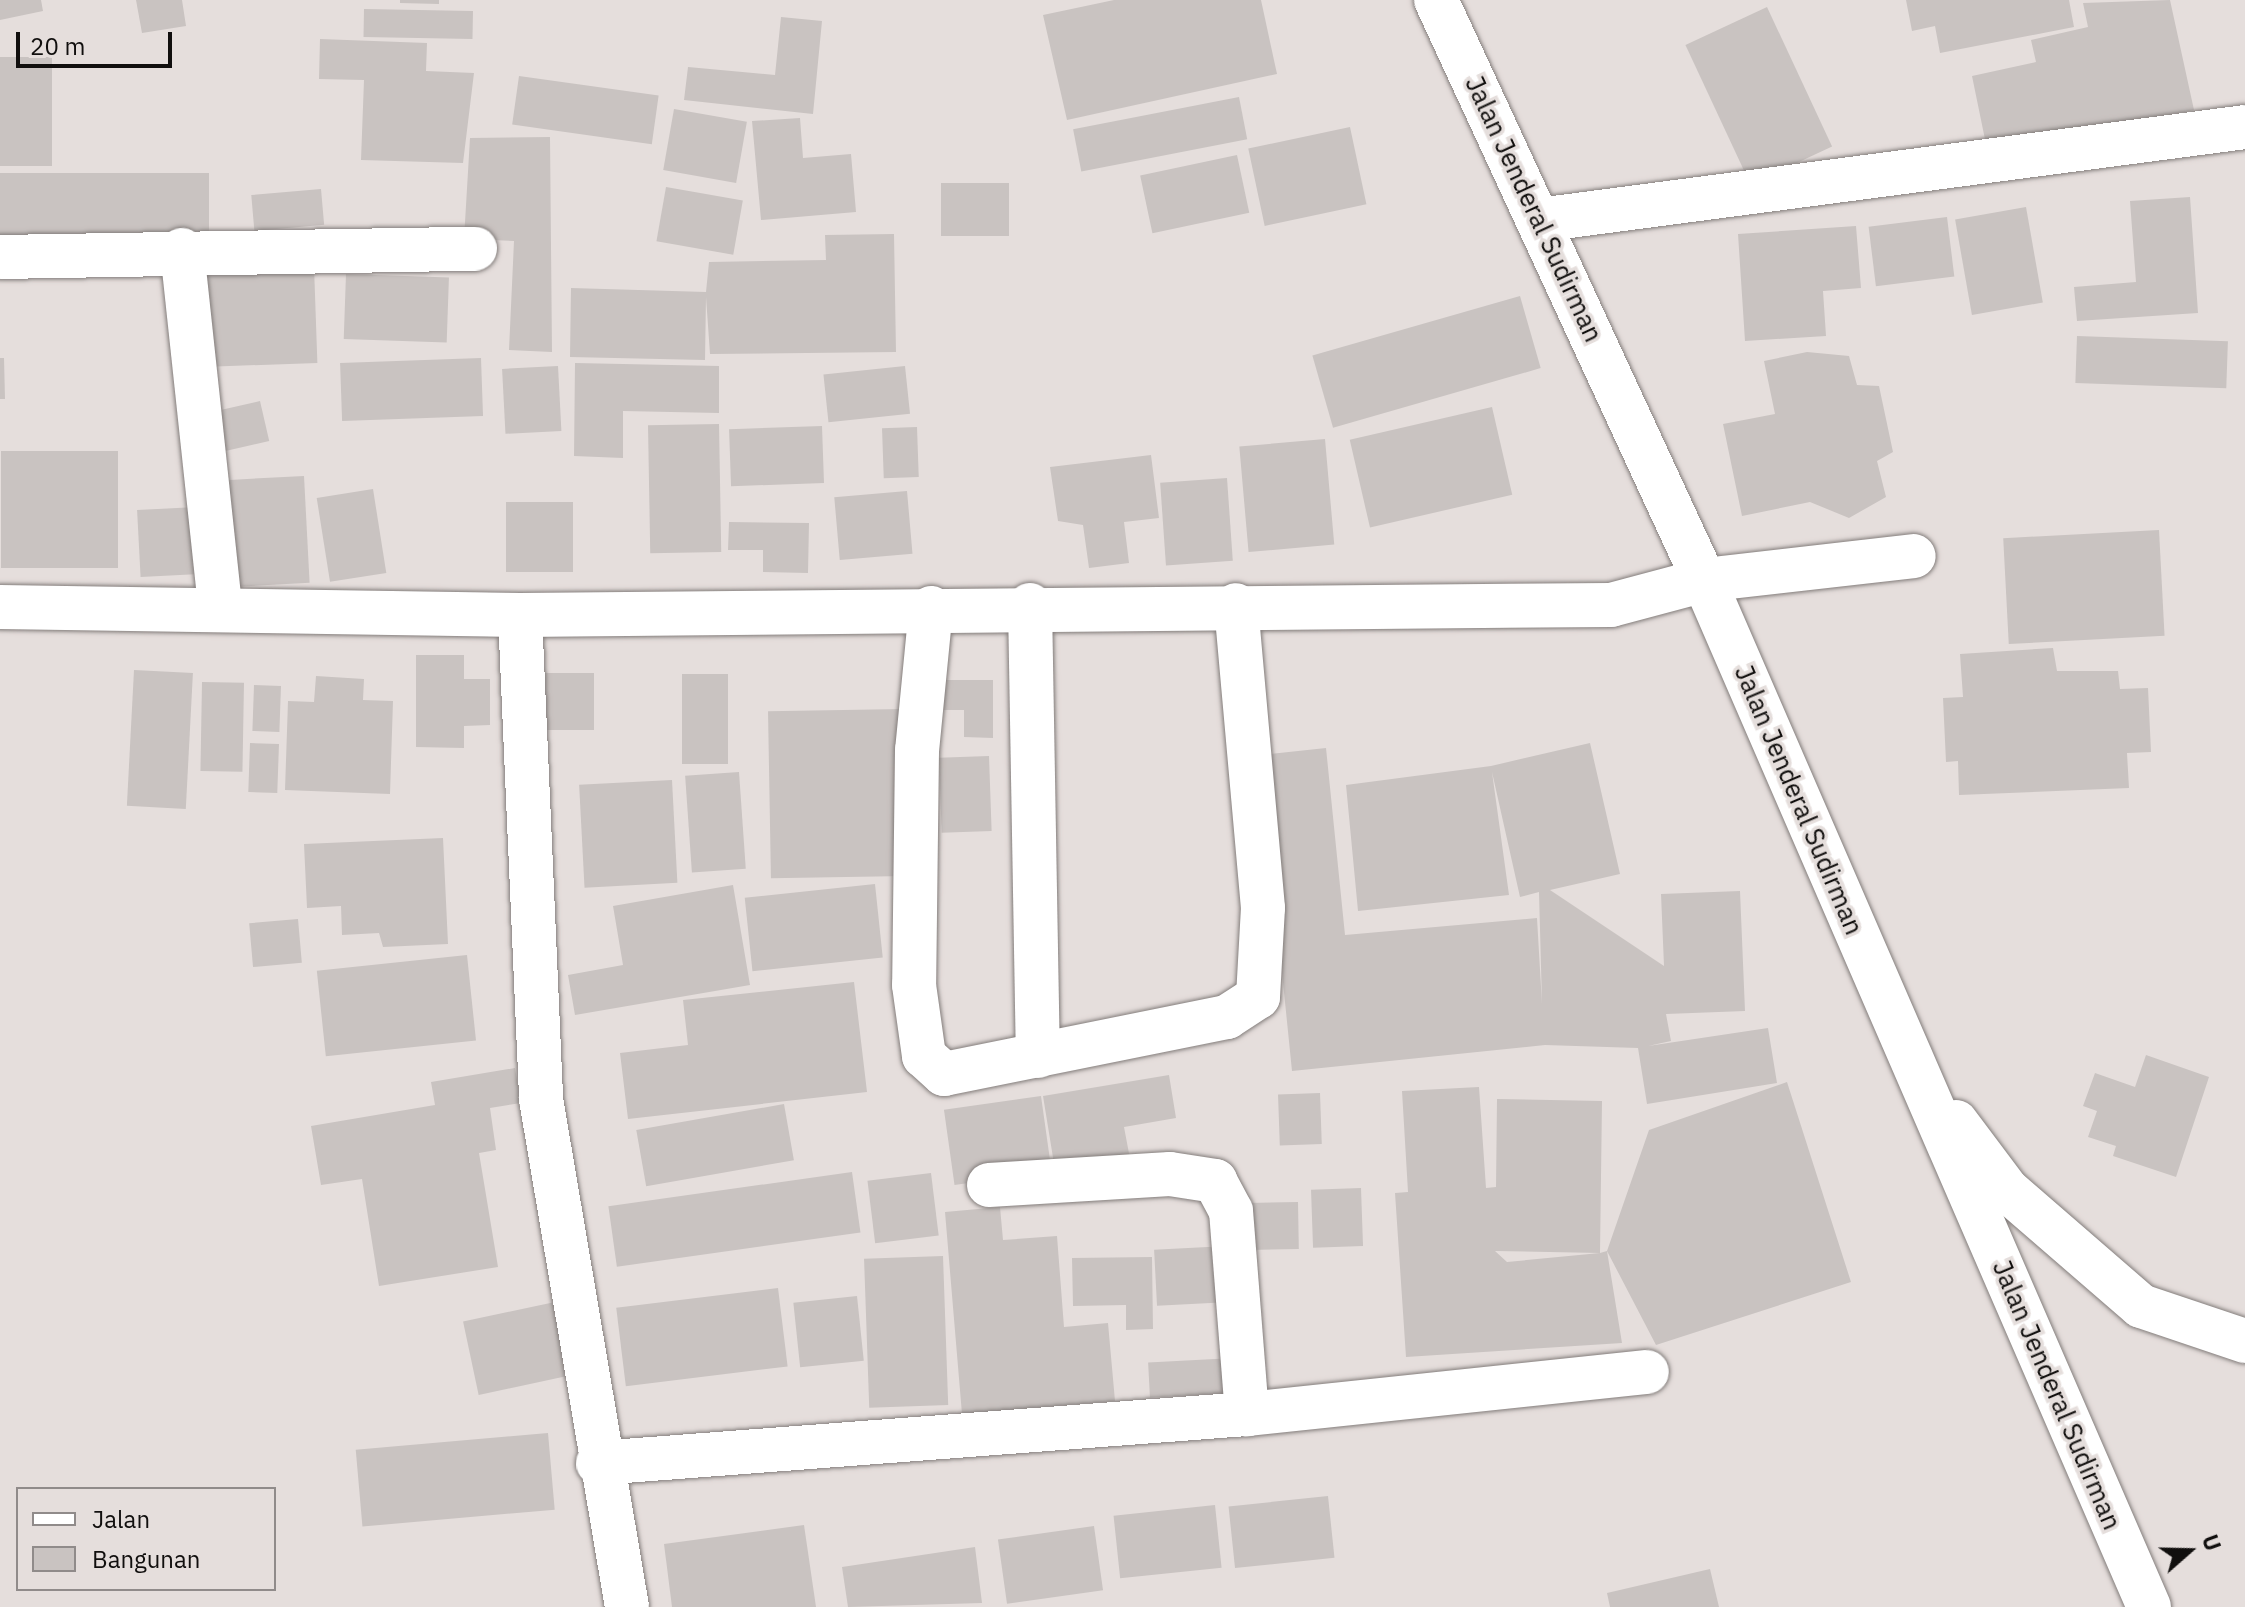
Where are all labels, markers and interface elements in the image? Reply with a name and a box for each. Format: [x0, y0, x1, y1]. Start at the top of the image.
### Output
scale bar [20, 16, 176, 66]
text: 20 m [30, 30, 85, 62]
street label: Jalan Jenderal Sudirman [1459, 71, 1609, 347]
street label: Jalan Jenderal Sudirman [1728, 661, 1870, 939]
street label: Jalan Jenderal Sudirman [1986, 1256, 2128, 1534]
legend [16, 1487, 276, 1591]
text: Jalan [92, 1503, 150, 1535]
north arrow [2149, 1511, 2229, 1591]
text: U [2196, 1530, 2228, 1555]
text: Bangunan [92, 1543, 200, 1575]

